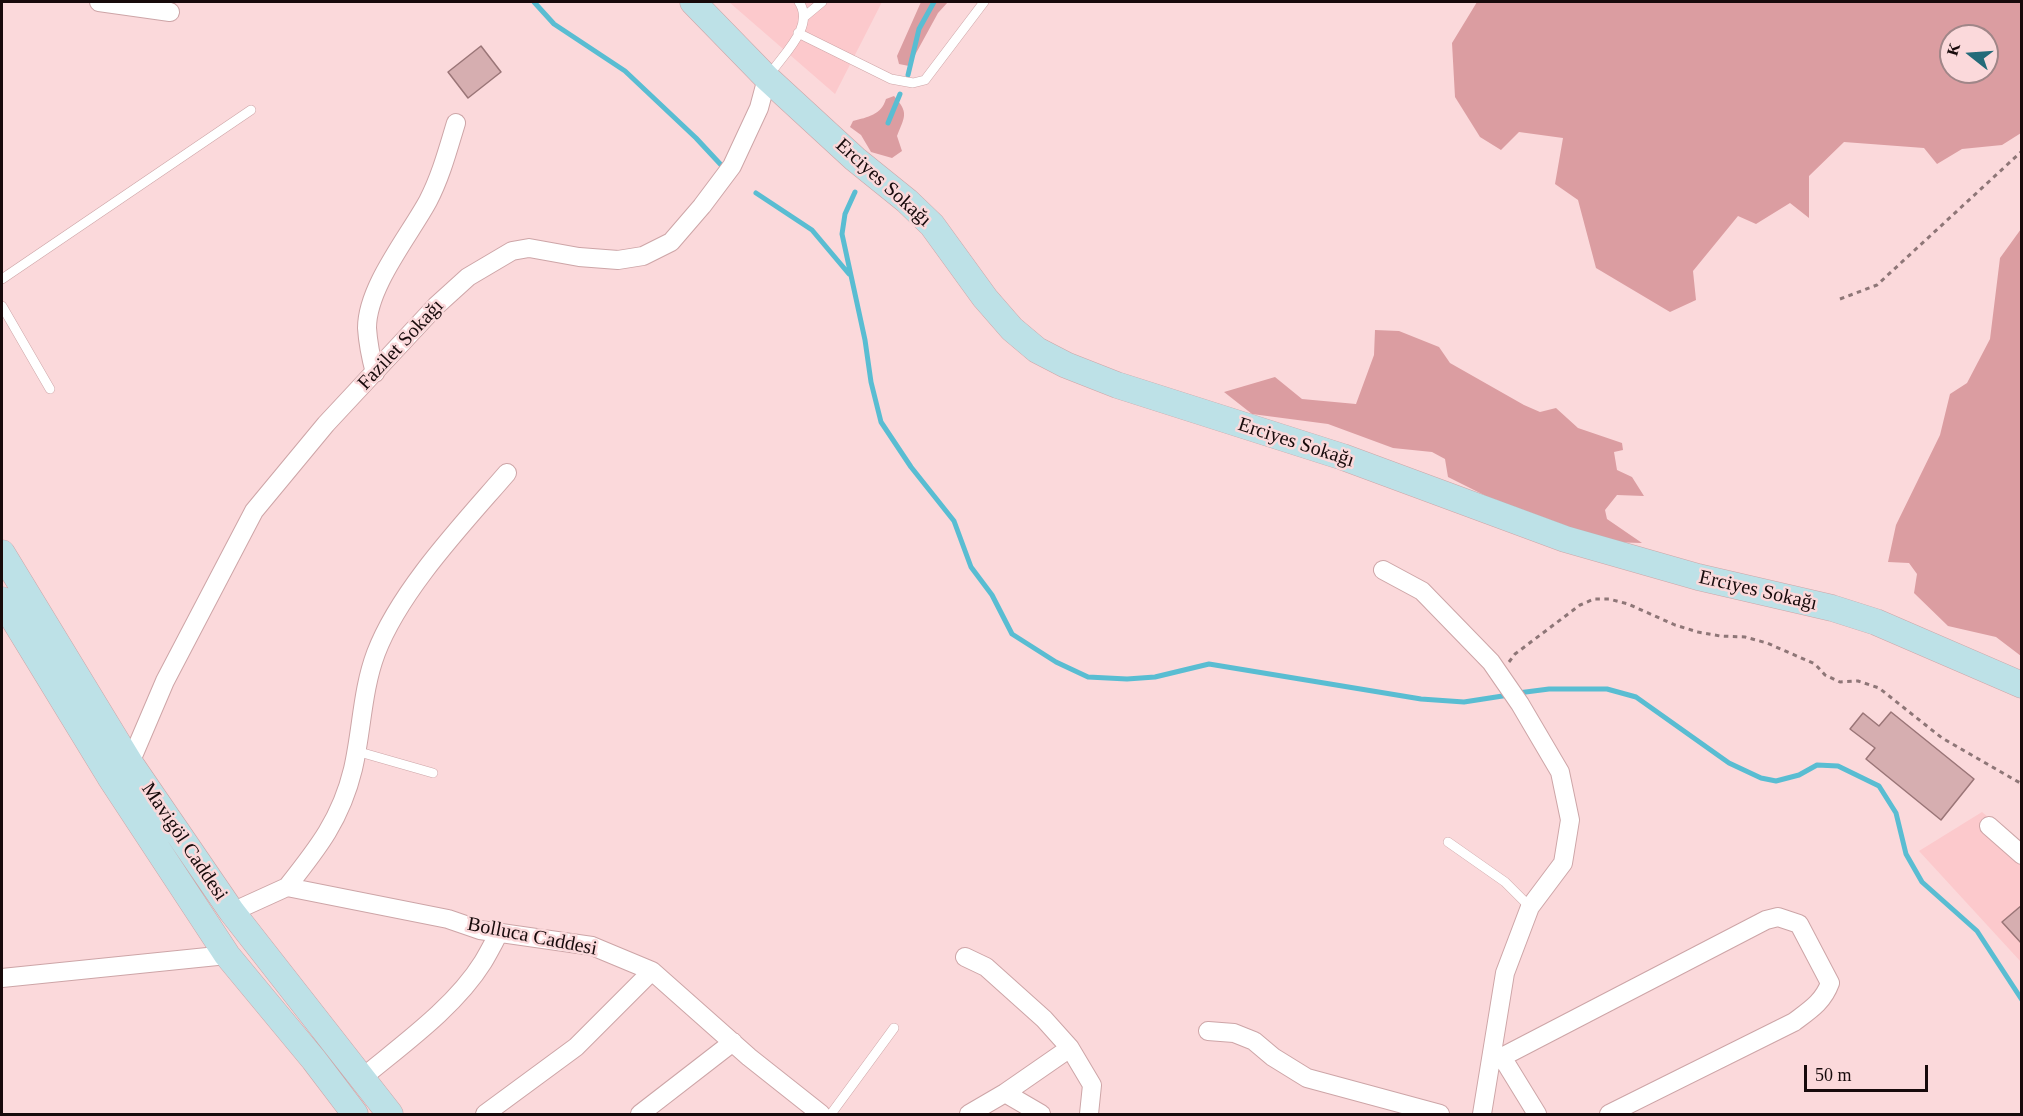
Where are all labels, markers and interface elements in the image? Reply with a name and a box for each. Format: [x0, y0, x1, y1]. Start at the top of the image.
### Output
north arrow [1939, 24, 1999, 84]
text: K [1943, 41, 1963, 58]
street label: Erciyes Sokağı [830, 134, 936, 232]
street label: Fazilet Sokağı [353, 295, 449, 395]
street label: Erciyes Sokağı [1235, 413, 1357, 473]
street label: Erciyes Sokağı [1697, 566, 1819, 616]
street label: Mavigöl Caddesi [136, 778, 232, 906]
street label: Bolluca Caddesi [465, 913, 599, 961]
scale bar [1807, 1053, 1932, 1091]
text: 50 m [1815, 1065, 1852, 1085]

